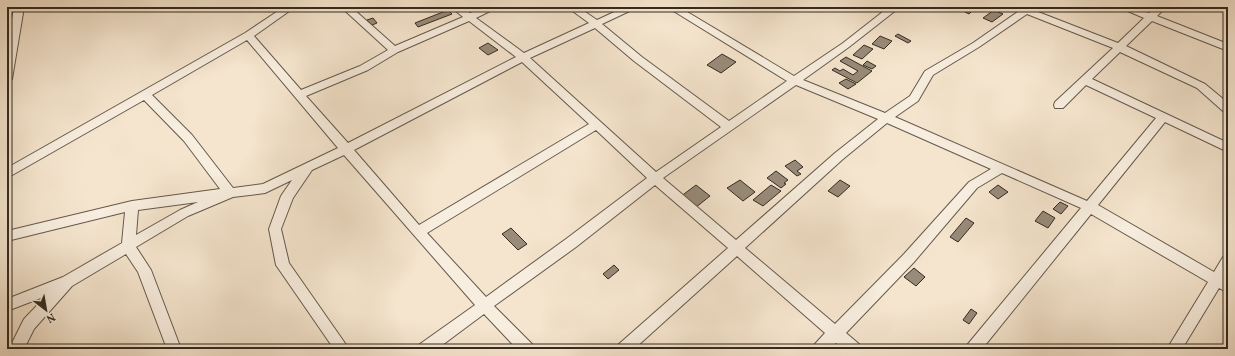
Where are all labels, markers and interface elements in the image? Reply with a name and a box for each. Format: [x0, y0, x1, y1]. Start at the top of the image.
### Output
north arrow [26, 290, 66, 330]
text: N [43, 309, 58, 326]

